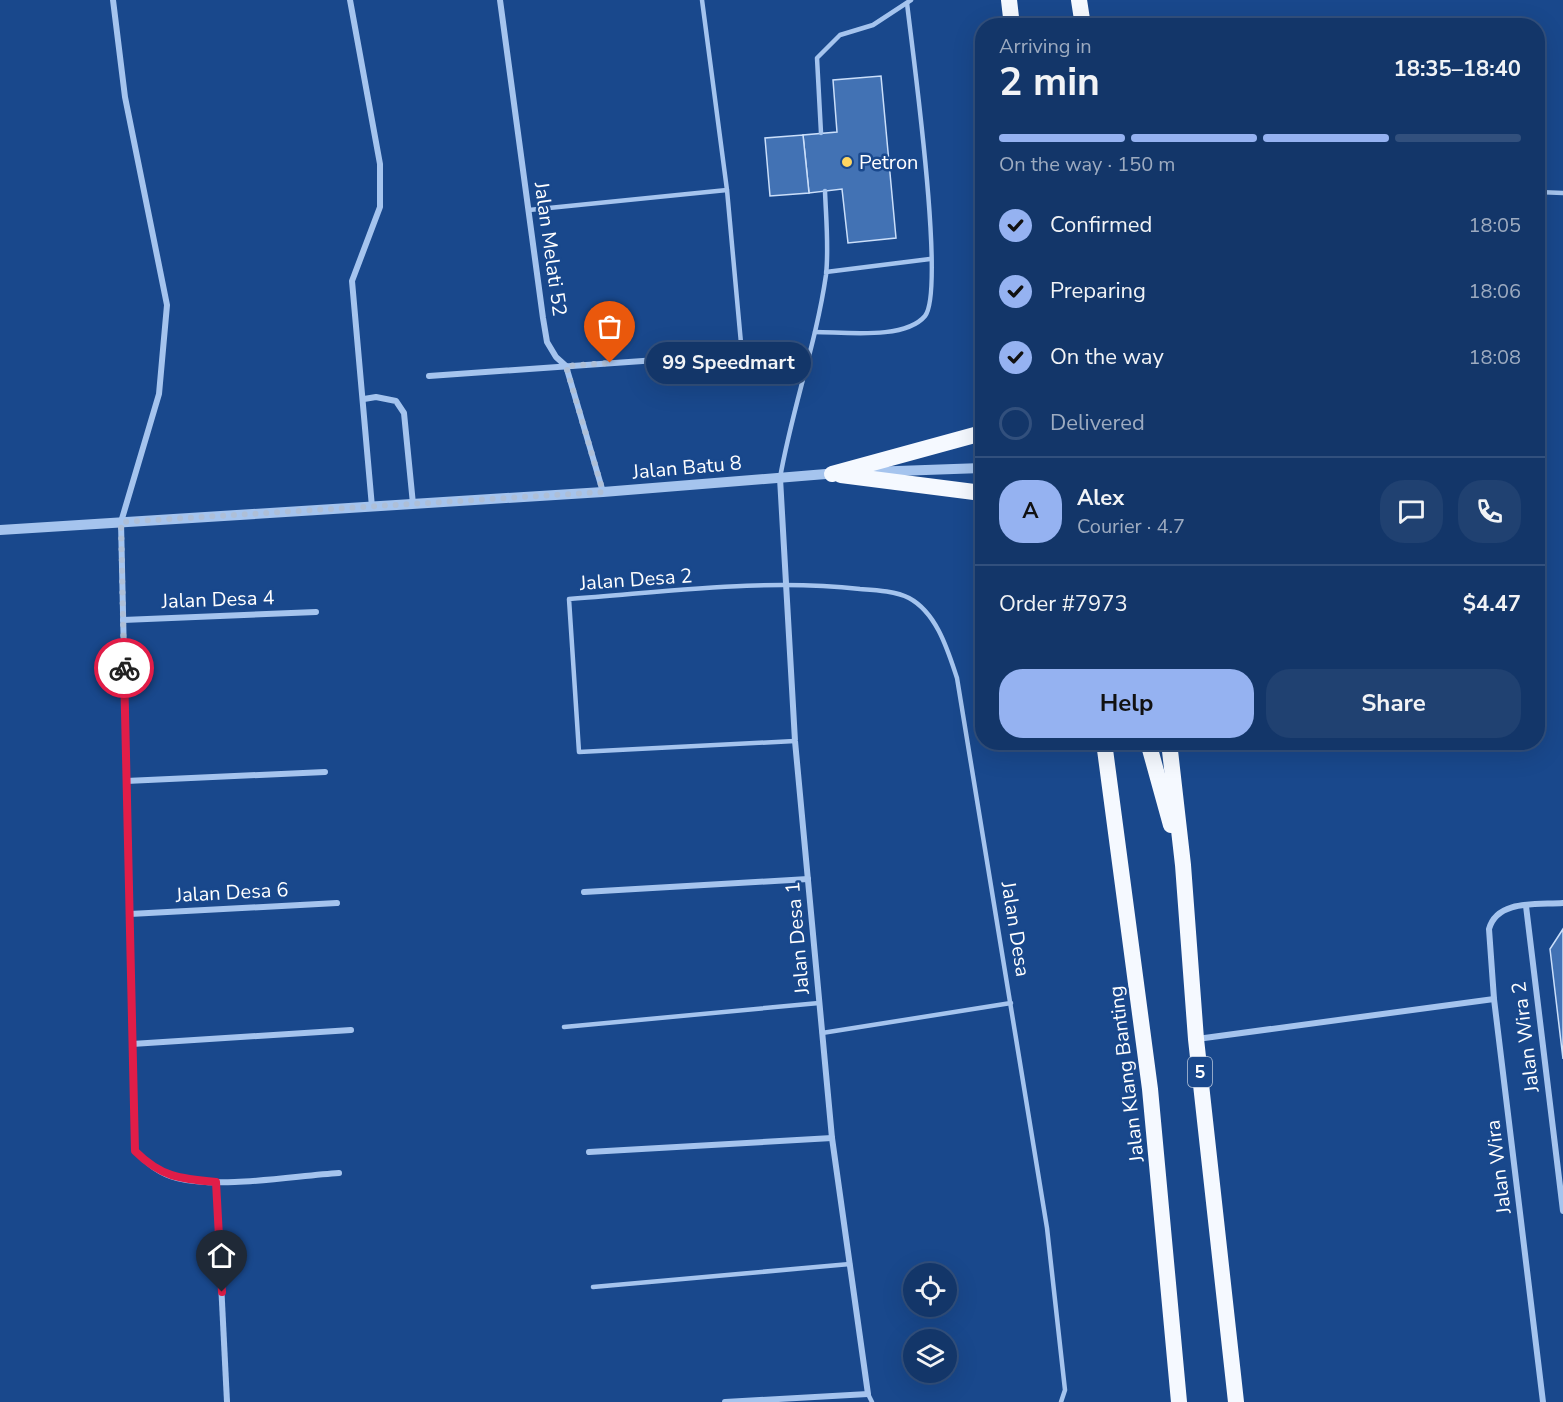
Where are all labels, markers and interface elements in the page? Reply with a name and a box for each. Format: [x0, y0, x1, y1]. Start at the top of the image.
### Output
text: Arriving in [999, 33, 1092, 60]
text: 18:35–18:40 [1393, 54, 1521, 84]
text: 2 min [999, 56, 1100, 109]
place label: Petron [859, 149, 918, 176]
text: On the way · 150 m [999, 151, 1175, 178]
marker: Petron [840, 155, 854, 169]
street label: Jalan Melati 52 [528, 179, 573, 318]
icon: check [999, 209, 1032, 242]
text: Confirmed [1050, 210, 1152, 240]
text: 18:05 [1468, 212, 1521, 239]
icon: check [999, 275, 1032, 308]
text: Preparing [1050, 276, 1146, 306]
text: 18:06 [1468, 278, 1521, 305]
pin [584, 301, 635, 363]
icon: bag [593, 310, 626, 343]
icon: check [999, 341, 1032, 374]
callout: 99 Speedmart [646, 342, 811, 384]
text: On the way [1050, 342, 1164, 372]
text: 18:08 [1468, 344, 1521, 371]
text: 99 Speedmart [662, 349, 795, 376]
text: Delivered [1050, 408, 1145, 438]
street label: Jalan Batu 8 [630, 449, 743, 486]
button: chat [1380, 480, 1443, 543]
button: phone [1458, 480, 1521, 543]
text: Alex [1077, 483, 1124, 513]
text: A [1022, 496, 1039, 526]
text: Courier · 4.7 [1077, 513, 1185, 540]
street label: Jalan Desa 2 [578, 562, 693, 597]
street label: Jalan Desa 4 [160, 584, 275, 615]
text: Order #7973 [999, 589, 1128, 619]
text: $4.47 [1463, 589, 1521, 619]
courier [94, 638, 154, 698]
icon: bike [108, 652, 141, 685]
button: Help [999, 669, 1254, 738]
button: Share [1266, 669, 1521, 738]
street label: Jalan Desa 6 [174, 876, 289, 909]
street label: Jalan Desa [995, 879, 1036, 979]
street label: Jalan Desa 1 [779, 881, 816, 996]
street label: Jalan Wira 2 [1505, 980, 1546, 1095]
street label: Jalan Klang Banting [1102, 984, 1151, 1165]
road number: 5 [1188, 1057, 1212, 1087]
street label: Jalan Wira [1479, 1118, 1518, 1216]
pin [196, 1230, 247, 1292]
icon: home [205, 1239, 238, 1272]
map controls [903, 1263, 957, 1383]
button: locate [903, 1263, 957, 1317]
button: layers [903, 1329, 957, 1383]

